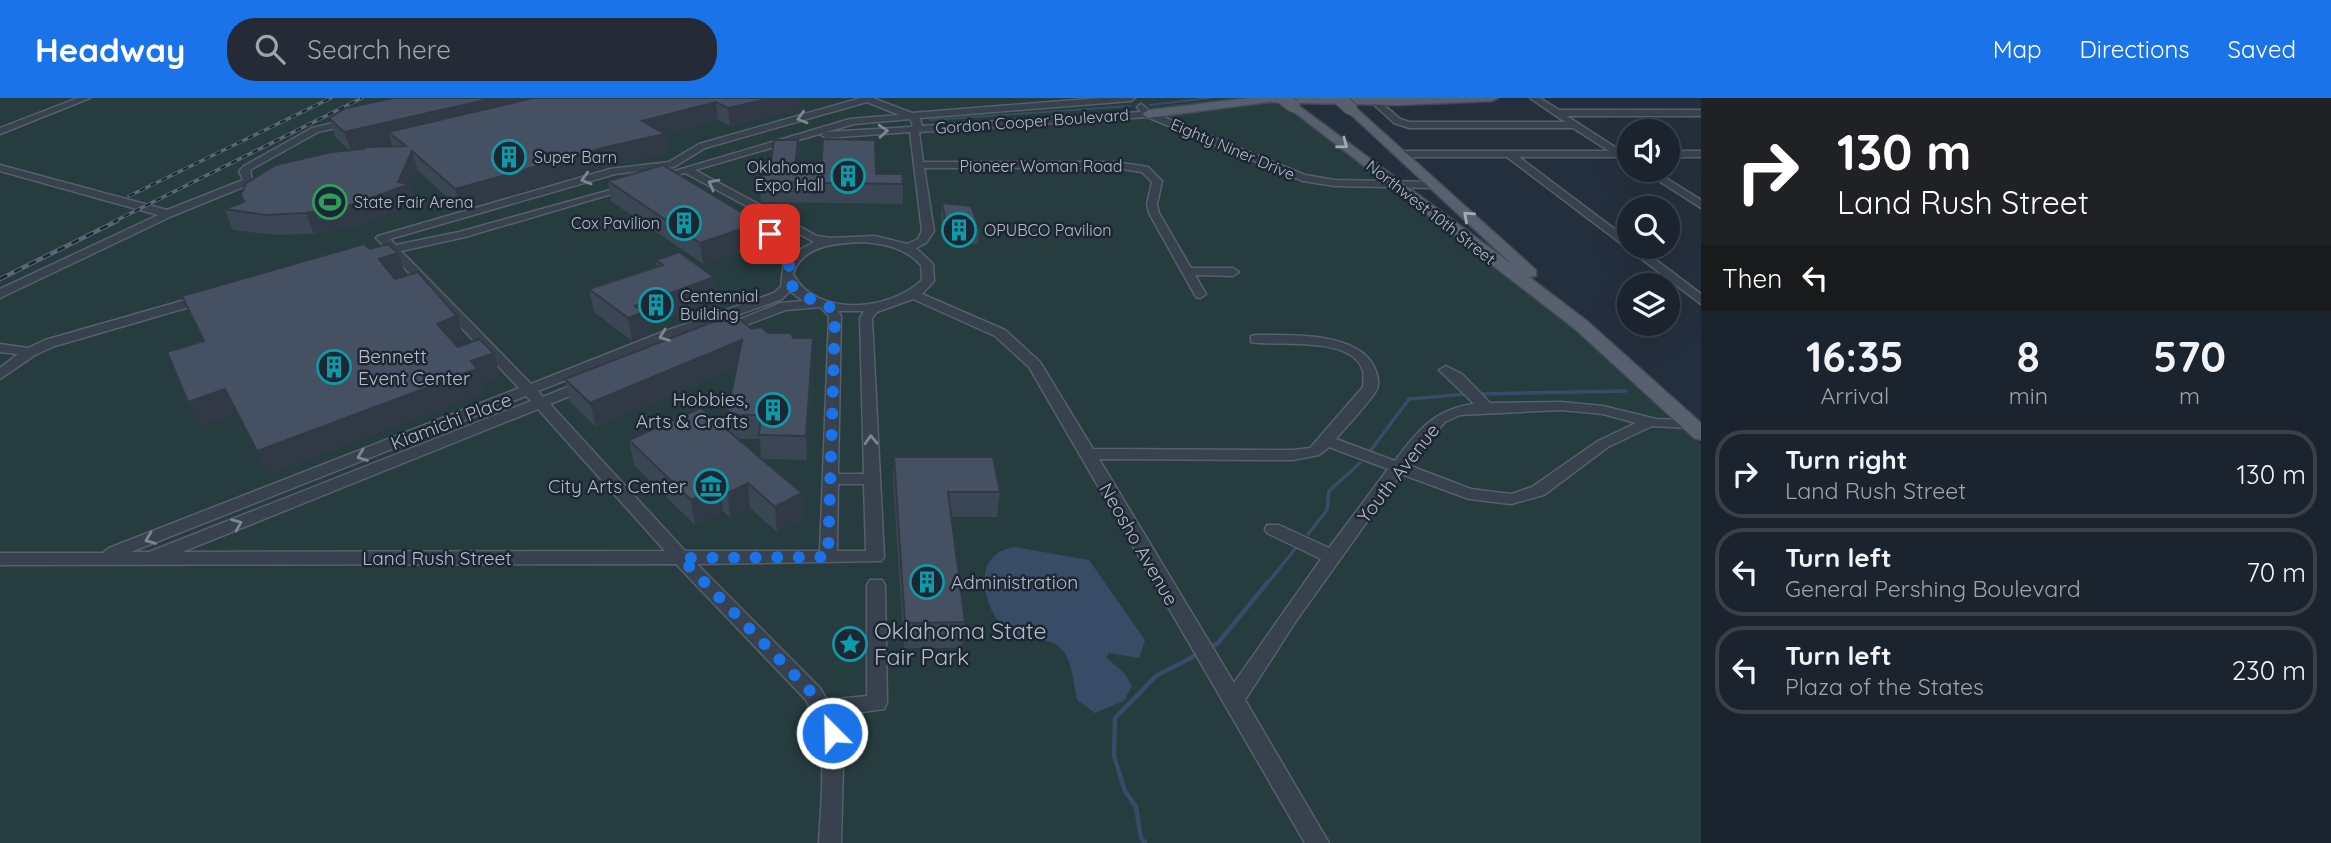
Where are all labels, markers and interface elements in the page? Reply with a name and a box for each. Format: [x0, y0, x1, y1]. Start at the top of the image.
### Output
search box [227, 18, 717, 81]
text: Headway [35, 29, 185, 70]
icon: search [251, 30, 289, 68]
text: Search here [307, 33, 451, 66]
text: Map [1993, 34, 2042, 64]
text: Directions [2080, 34, 2190, 64]
text: Saved [2228, 34, 2296, 64]
street label: Gordon Cooper Boulevard [935, 104, 1129, 138]
one-way arrow [796, 109, 808, 124]
street label: Eighty Niner Drive [1168, 114, 1298, 184]
map controls [1617, 119, 1680, 336]
button: sound [1617, 119, 1680, 182]
text: 130 m [1837, 121, 1971, 182]
one-way arrow [878, 124, 889, 139]
icon: right [1722, 126, 1813, 217]
one-way arrow [1336, 136, 1348, 149]
building icon: Super Barn [490, 138, 528, 176]
place label: Super Barn [534, 147, 617, 167]
street label: Northwest 10th Street [1362, 155, 1500, 269]
street label: Pioneer Woman Road [960, 156, 1122, 176]
place label: Oklahoma Expo Hall [747, 157, 824, 195]
building icon: Oklahoma Expo Hall [829, 157, 867, 195]
one-way arrow [581, 171, 593, 185]
one-way arrow [708, 179, 720, 192]
text: Land Rush Street [1837, 182, 2089, 222]
sports icon: State Fair Arena [311, 183, 349, 221]
place label: State Fair Arena [354, 192, 473, 212]
button: search [1617, 196, 1680, 259]
building icon: Cox Pavilion [665, 204, 703, 242]
pin [740, 204, 800, 264]
building icon: OPUBCO Pavilion [940, 211, 978, 249]
one-way arrow [1463, 212, 1476, 224]
place label: Cox Pavilion [571, 213, 660, 233]
icon: arrive [751, 215, 789, 253]
place label: OPUBCO Pavilion [984, 220, 1112, 240]
icon: left [1796, 259, 1834, 297]
text: Then [1722, 262, 1782, 295]
button: layers [1617, 273, 1680, 336]
building icon: Centennial Building [637, 286, 675, 324]
place label: Centennial Building [680, 286, 758, 324]
one-way arrow [659, 328, 671, 342]
text: 16:35 [1806, 330, 1904, 383]
text: 8 [2017, 330, 2040, 383]
text: 570 [2153, 330, 2226, 383]
place label: Bennett Event Center [358, 344, 471, 390]
building icon: Bennett Event Center [315, 348, 353, 386]
text: Arrival [1820, 381, 1889, 410]
text: min [2009, 381, 2048, 410]
text: m [2179, 381, 2200, 410]
street label: Kiamichi Place [387, 387, 515, 455]
place label: Hobbies, Arts & Crafts [636, 387, 748, 433]
building icon: Hobbies, Arts & Crafts [754, 391, 792, 429]
street label: Youth Avenue [1352, 419, 1444, 527]
one-way arrow [863, 434, 878, 445]
text: Turn right [1785, 443, 1907, 476]
one-way arrow [356, 448, 368, 462]
icon: right [1726, 455, 1764, 493]
text: 130 m [2236, 458, 2306, 491]
museum icon: City Arts Center [692, 467, 730, 505]
place label: City Arts Center [548, 474, 687, 498]
text: Land Rush Street [1785, 476, 1966, 505]
street label: Neosho Avenue [1094, 479, 1184, 609]
one-way arrow [230, 518, 242, 532]
one-way arrow [144, 531, 156, 545]
text: Turn left [1785, 541, 1892, 574]
street label: Land Rush Street [362, 546, 512, 570]
icon: left [1726, 553, 1764, 591]
text: 70 m [2246, 556, 2306, 589]
building icon: Administration [908, 563, 946, 601]
place label: Administration [951, 570, 1078, 594]
text: General Pershing Boulevard [1785, 574, 2081, 603]
place label: Oklahoma State Fair Park [874, 616, 1047, 671]
place icon: Oklahoma State Fair Park [831, 625, 869, 663]
text: Turn left [1785, 639, 1892, 672]
icon: left [1726, 651, 1764, 689]
text: 230 m [2232, 654, 2306, 687]
text: Plaza of the States [1785, 672, 1984, 701]
position arrow [795, 696, 869, 770]

